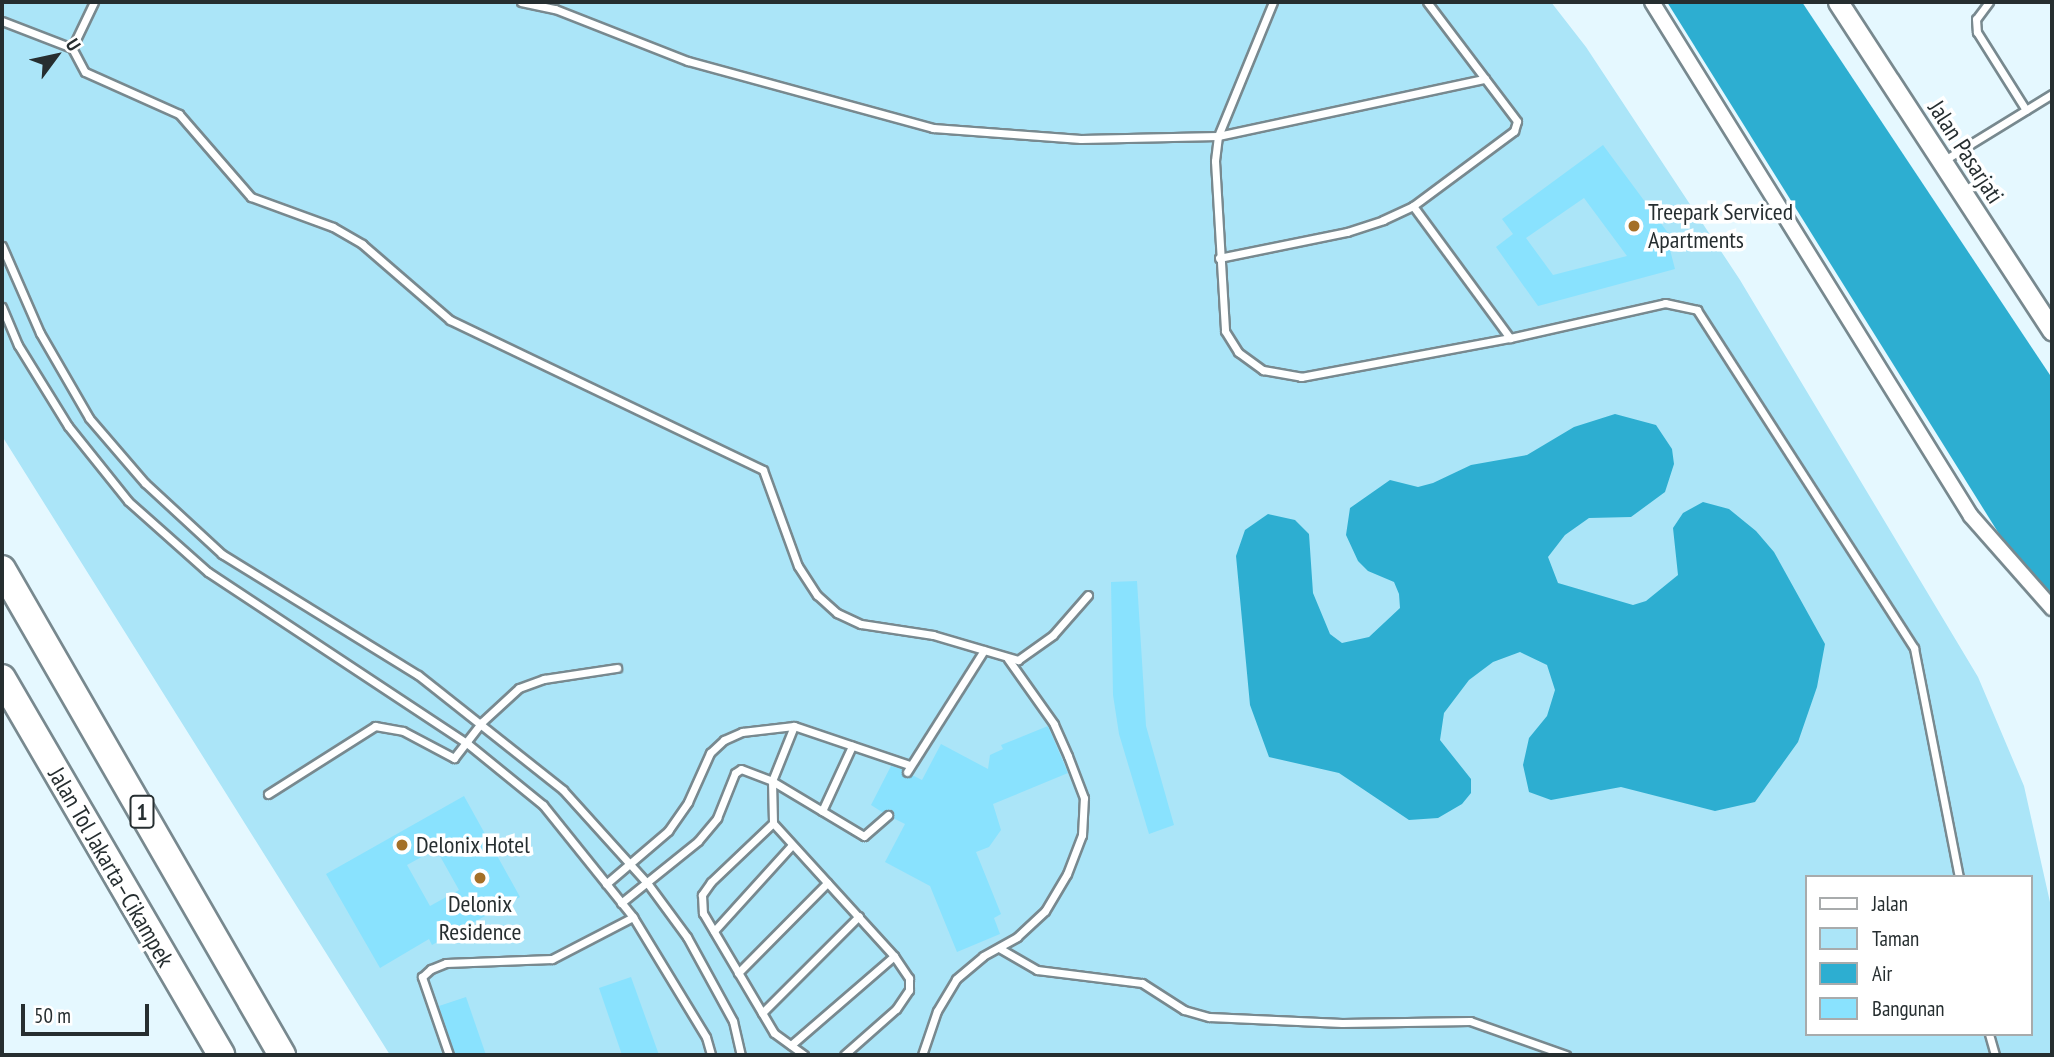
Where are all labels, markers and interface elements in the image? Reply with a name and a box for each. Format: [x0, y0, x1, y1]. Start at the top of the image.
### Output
north arrow [21, 21, 91, 91]
text: U [61, 34, 86, 55]
street label: Jalan Pasarjati [1922, 95, 2010, 209]
place label: Treepark Serviced Apartments [1648, 198, 1794, 254]
marker: Treepark Serviced Apartments [1626, 218, 1642, 234]
street label: Jalan Tol Jakarta–Cikampek [42, 762, 180, 972]
road number: 1 [128, 792, 156, 832]
place label: Delonix Hotel [416, 831, 530, 859]
marker: Delonix Hotel [394, 837, 410, 853]
marker: Delonix Residence [472, 870, 488, 886]
legend [1806, 875, 2033, 1036]
place label: Delonix Residence [439, 890, 521, 946]
text: Jalan [1872, 890, 1908, 917]
text: Taman [1872, 925, 1919, 952]
text: Air [1872, 960, 1892, 987]
scale bar [24, 990, 152, 1034]
text: Bangunan [1872, 995, 1945, 1022]
text: 50 m [34, 1002, 71, 1029]

